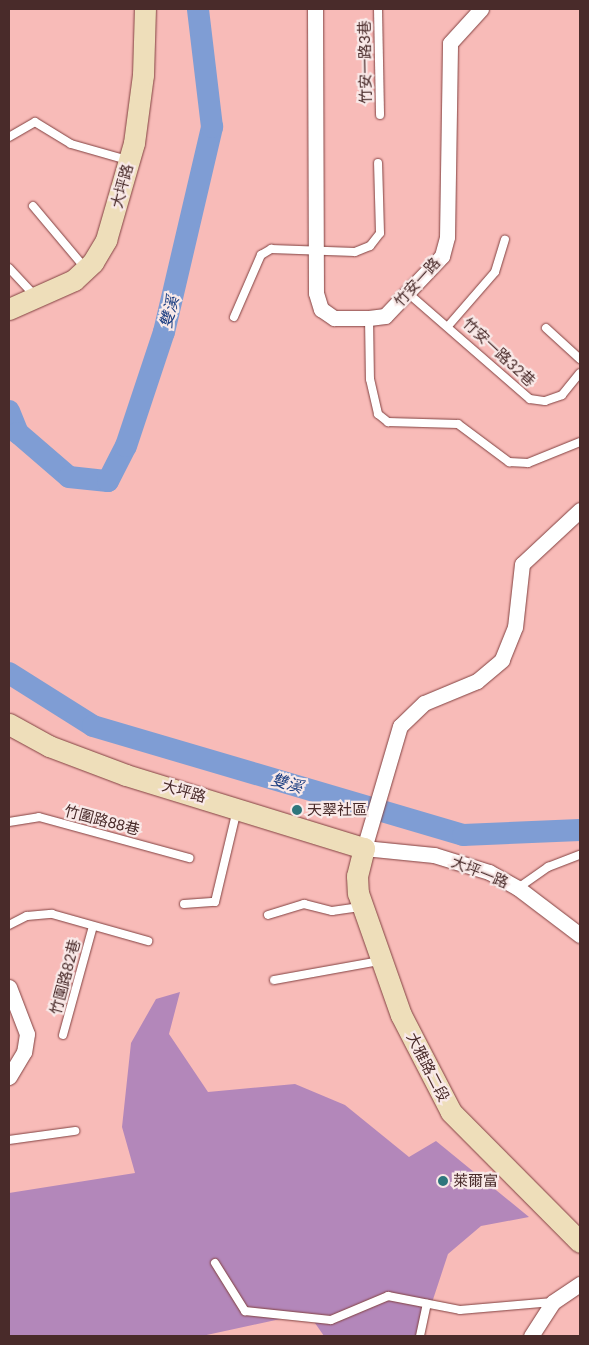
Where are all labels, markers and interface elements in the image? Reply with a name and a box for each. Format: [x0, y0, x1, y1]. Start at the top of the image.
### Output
street label: 竹安一路3巷 [355, 20, 375, 104]
street label: 大坪路 [107, 162, 137, 210]
street label: 竹安一路 [390, 254, 444, 310]
water label: 雙溪 [156, 294, 182, 330]
street label: 竹安一路32巷 [459, 314, 539, 390]
water label: 雙溪 [269, 769, 305, 797]
street label: 大坪路 [160, 776, 208, 806]
street label: 竹圍路88巷 [62, 801, 142, 839]
place label: 天翠社區 [307, 801, 367, 819]
marker: 天翠社區 [291, 804, 303, 816]
street label: 大坪一路 [449, 852, 511, 892]
street label: 竹圍路82巷 [46, 937, 84, 1017]
street label: 大雅路二段 [403, 1030, 453, 1104]
place label: 萊爾富 [453, 1172, 498, 1190]
marker: 萊爾富 [437, 1175, 449, 1187]

